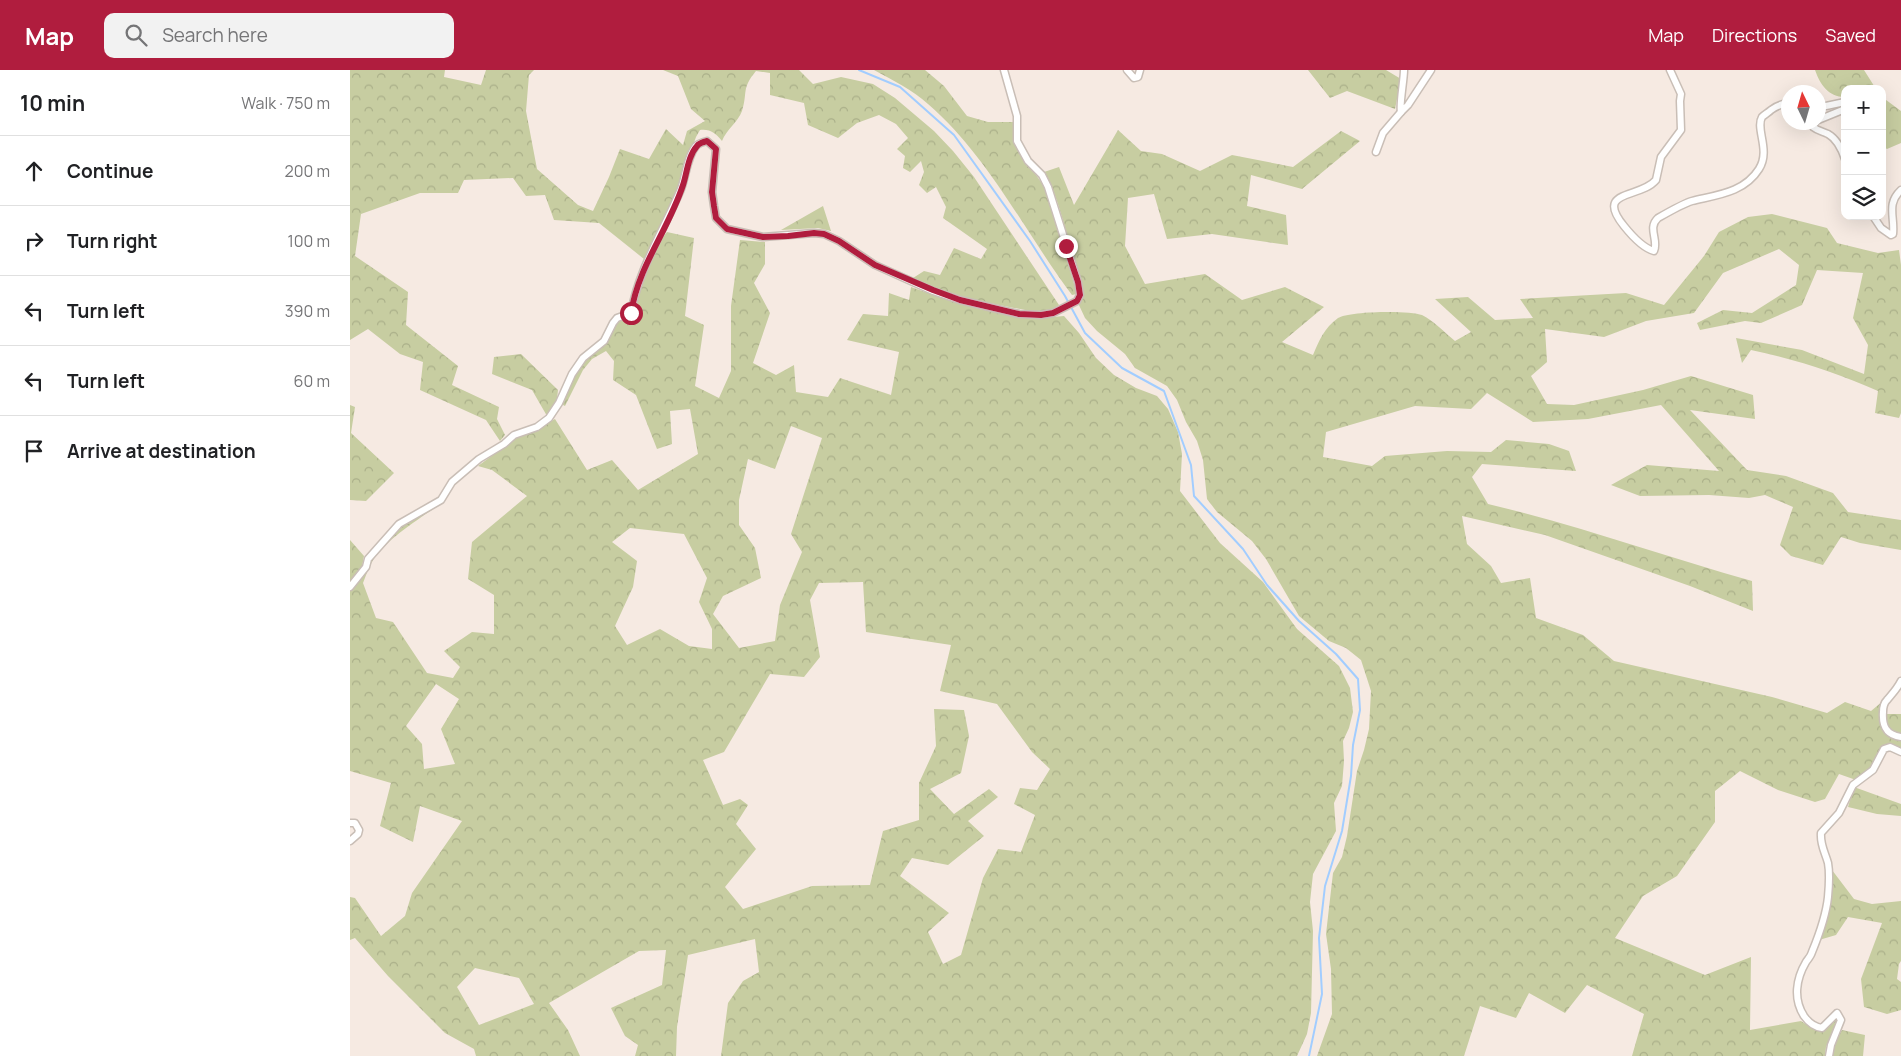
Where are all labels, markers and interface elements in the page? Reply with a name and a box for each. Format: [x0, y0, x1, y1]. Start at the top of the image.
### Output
search box [104, 13, 454, 58]
text: Map [25, 19, 74, 52]
icon: search [122, 21, 150, 49]
text: Search here [162, 22, 268, 48]
text: Map [1648, 23, 1684, 47]
text: Directions [1712, 23, 1797, 47]
text: Saved [1825, 23, 1876, 47]
north arrow [1781, 85, 1826, 130]
map controls [1841, 85, 1886, 220]
button: + [1841, 85, 1886, 130]
text: 10 min [20, 89, 85, 117]
text: Walk · 750 m [241, 92, 330, 114]
button: − [1841, 130, 1886, 175]
icon: ahead [20, 157, 48, 185]
text: Continue [67, 158, 153, 184]
text: 200 m [285, 160, 330, 182]
button: layers [1841, 175, 1886, 220]
icon: right [20, 227, 48, 255]
text: Turn right [67, 228, 157, 254]
text: 100 m [287, 230, 330, 252]
route end [1055, 235, 1078, 258]
icon: left [20, 297, 48, 325]
text: Turn left [67, 298, 145, 324]
text: 390 m [285, 300, 330, 322]
route start [620, 302, 643, 325]
icon: left [20, 367, 48, 395]
text: Turn left [67, 368, 145, 394]
text: 60 m [294, 370, 330, 392]
icon: arrive [20, 437, 48, 465]
text: Arrive at destination [67, 438, 256, 464]

